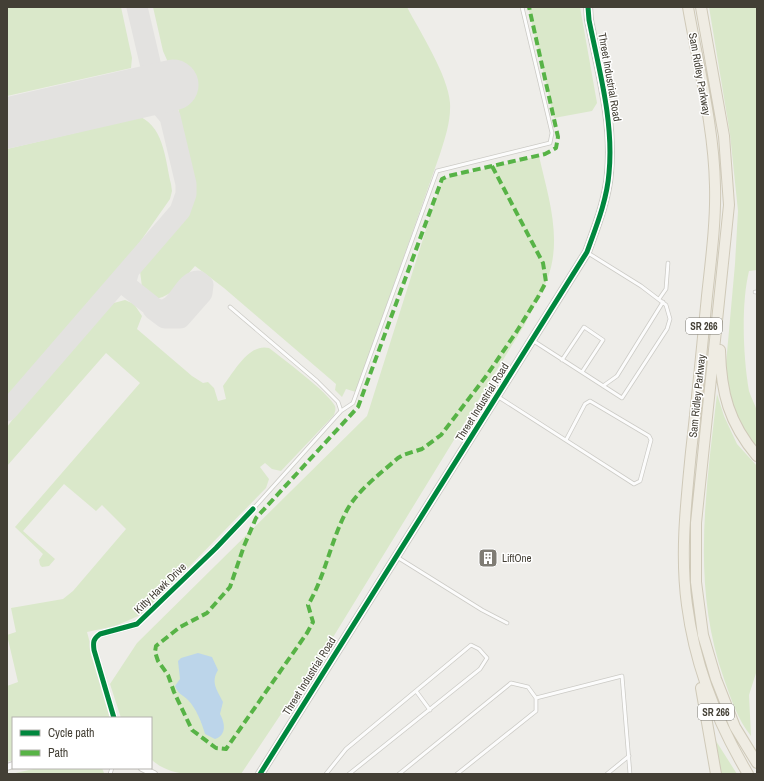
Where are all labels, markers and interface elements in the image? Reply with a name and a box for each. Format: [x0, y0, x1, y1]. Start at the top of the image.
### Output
street label: Threet Industrial Road [595, 32, 625, 122]
street label: Sam Ridley Parkway [686, 32, 714, 117]
road number: SR 266 [686, 318, 722, 334]
street label: Sam Ridley Parkway [686, 353, 708, 438]
street label: Threet Industrial Road [452, 360, 512, 444]
building icon: LiftOne [477, 547, 499, 569]
place label: LiftOne [502, 551, 532, 565]
street label: Kitty Hawk Drive [131, 560, 189, 616]
street label: Threet Industrial Road [279, 634, 339, 718]
road number: SR 266 [698, 704, 734, 720]
legend [12, 717, 152, 769]
text: Cycle path [48, 725, 95, 741]
text: Path [48, 745, 68, 761]

